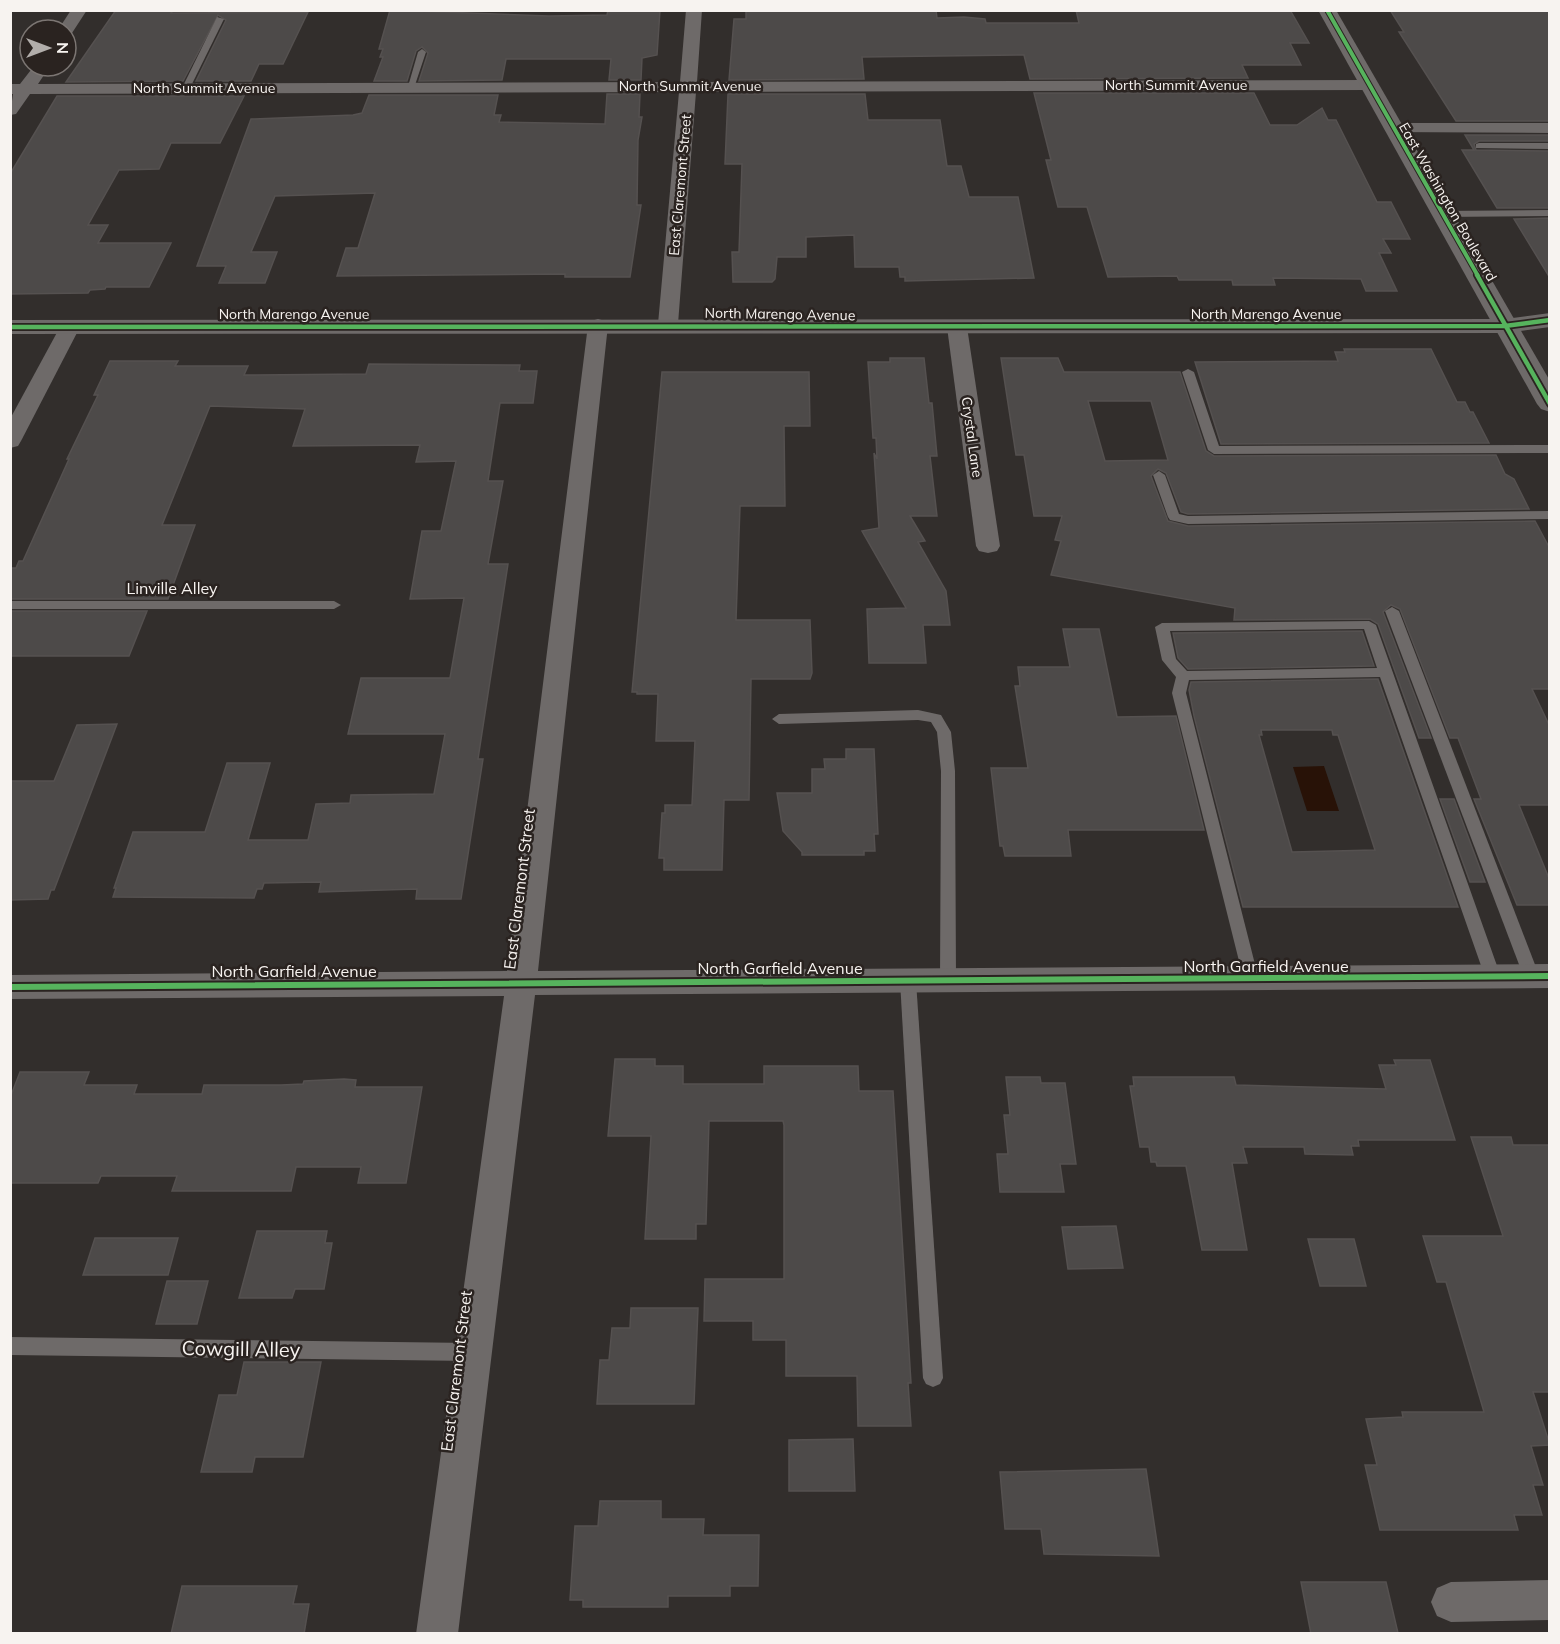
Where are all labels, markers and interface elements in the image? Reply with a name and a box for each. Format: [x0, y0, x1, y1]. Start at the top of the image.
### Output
north arrow [18, 18, 78, 78]
text: N [53, 42, 73, 54]
street label: North Summit Avenue [1105, 76, 1247, 94]
street label: North Summit Avenue [619, 77, 761, 95]
street label: North Summit Avenue [133, 79, 275, 97]
street label: East Claremont Street [665, 114, 695, 256]
street label: East Washington Boulevard [1395, 119, 1501, 285]
street label: North Marengo Avenue [704, 304, 856, 324]
street label: North Marengo Avenue [219, 305, 369, 323]
street label: North Marengo Avenue [1191, 305, 1341, 323]
street label: Crystal Lane [957, 395, 987, 479]
street label: Linville Alley [126, 578, 218, 598]
street label: East Claremont Street [499, 807, 539, 971]
street label: North Garfield Avenue [1183, 956, 1349, 976]
street label: North Garfield Avenue [697, 958, 863, 978]
street label: North Garfield Avenue [211, 961, 377, 981]
street label: East Claremont Street [436, 1289, 476, 1453]
street label: Cowgill Alley [181, 1335, 301, 1362]

